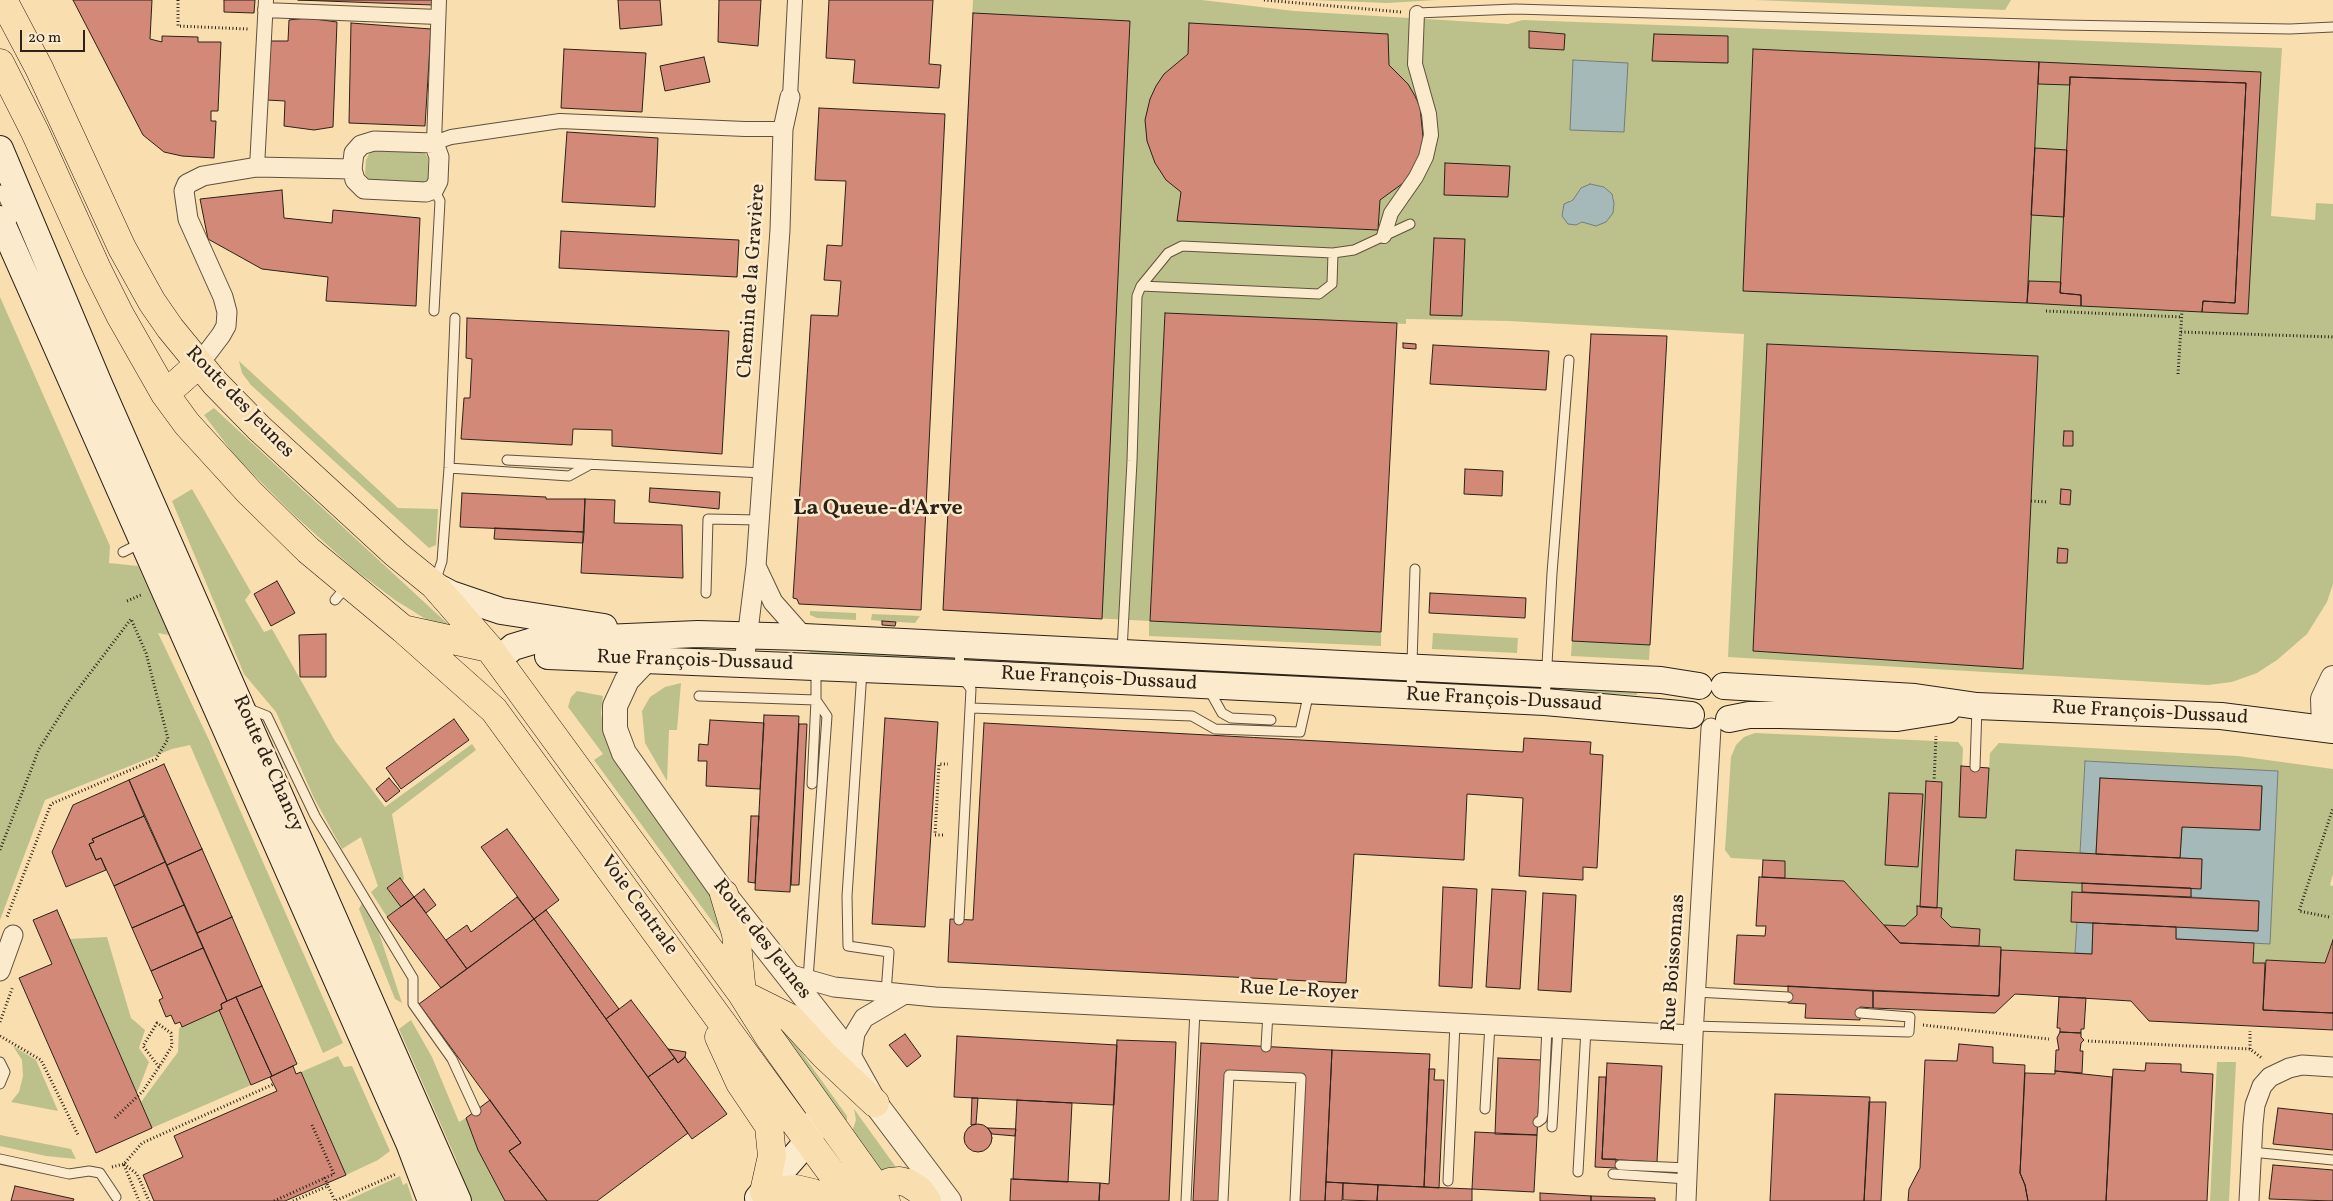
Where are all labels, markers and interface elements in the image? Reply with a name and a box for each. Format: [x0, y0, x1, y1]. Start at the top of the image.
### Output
scale bar [22, 20, 88, 52]
text: 20 m [28, 28, 61, 49]
street label: Chemin de la Gravière [734, 183, 772, 379]
street label: Route des Jeunes [180, 342, 298, 464]
district label: La Queue-d'Arve [793, 497, 963, 523]
street label: Rue François-Dussaud [596, 647, 794, 677]
street label: Rue François-Dussaud [1000, 663, 1198, 697]
street label: Rue François-Dussaud [1405, 684, 1603, 718]
street label: Route de Chancy [226, 692, 308, 836]
street label: Rue François-Dussaud [2051, 697, 2249, 731]
street label: Voie Centrale [594, 852, 682, 960]
street label: Route des Jeunes [707, 875, 815, 1005]
street label: Rue Boissonnas [1658, 893, 1692, 1033]
street label: Rue Le-Royer [1239, 977, 1359, 1007]

